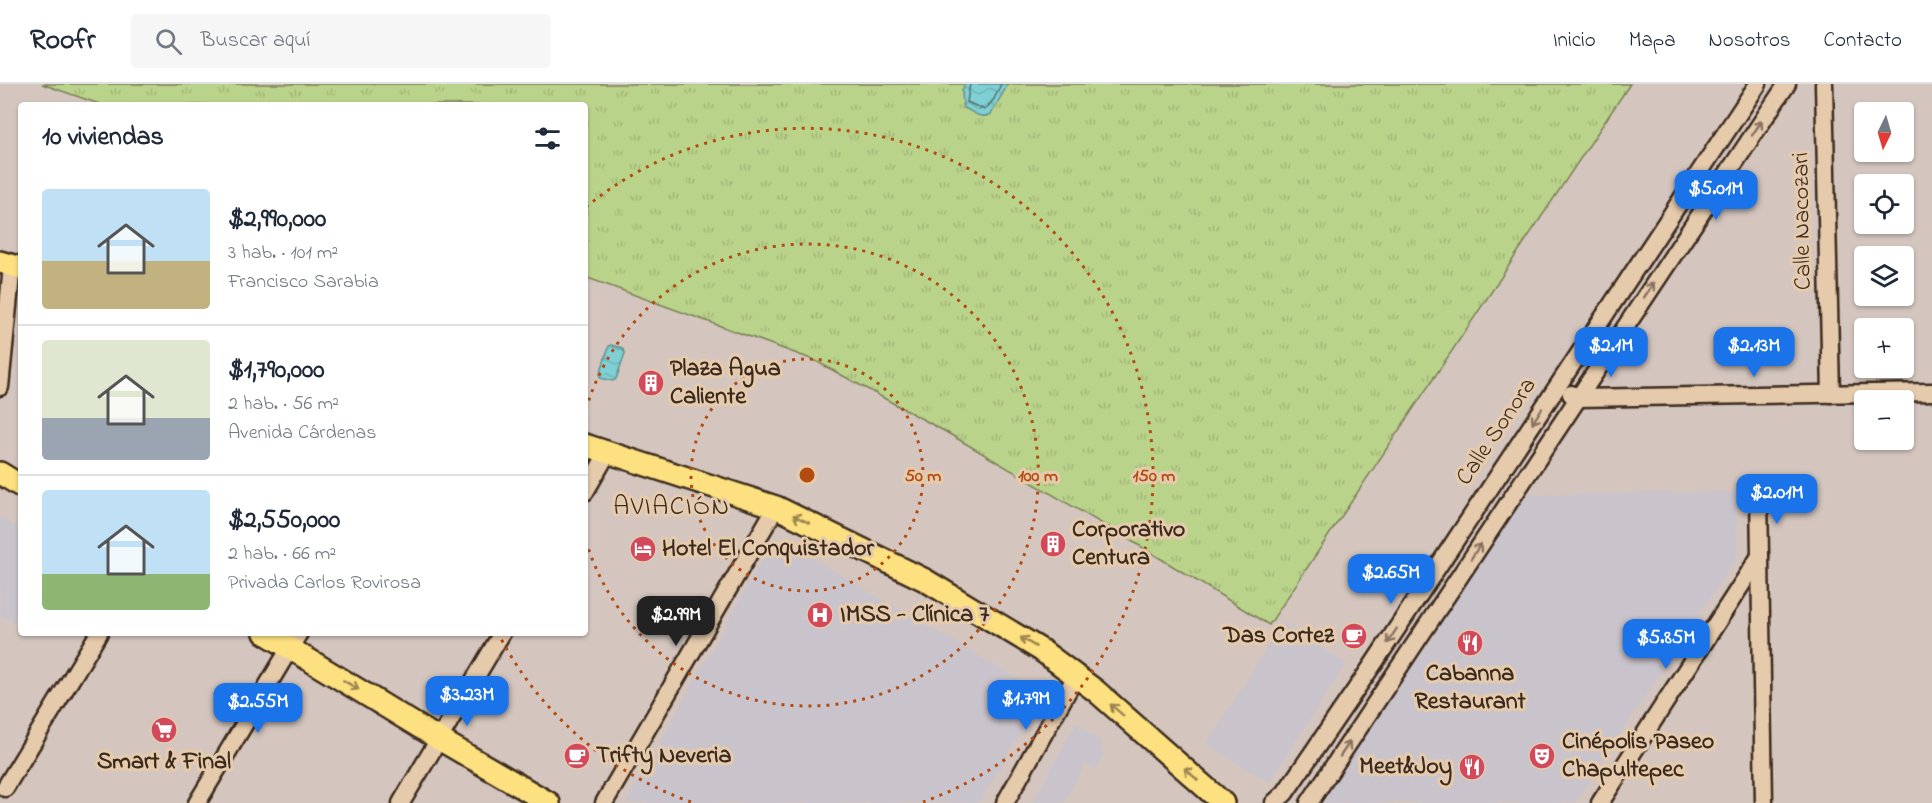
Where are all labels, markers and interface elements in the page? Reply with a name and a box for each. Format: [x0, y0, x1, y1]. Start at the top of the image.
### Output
search box [131, 14, 551, 68]
text: Roofr [30, 21, 95, 62]
icon: search [152, 25, 185, 58]
text: Buscar aquí [200, 25, 310, 57]
text: Inicio [1553, 26, 1596, 56]
text: Mapa [1629, 26, 1676, 56]
text: Nosotros [1709, 26, 1791, 56]
text: Contacto [1824, 26, 1902, 56]
north arrow [1854, 102, 1914, 162]
map controls [1854, 102, 1914, 450]
text: 10 viviendas [42, 119, 164, 157]
one-way arrow [1751, 120, 1763, 137]
icon: filters [531, 122, 564, 155]
street label: Calle Nacozari [1784, 152, 1822, 290]
pin: $5.01M [1667, 170, 1765, 221]
button: locate [1854, 174, 1914, 234]
text: $5.01M [1689, 175, 1743, 204]
text: $2,990,000 [228, 201, 326, 239]
icon: home [90, 213, 162, 285]
text: 3 hab. · 101 m² [228, 239, 338, 268]
button: layers [1854, 246, 1914, 306]
text: Francisco Sarabia [228, 268, 379, 297]
one-way arrow [1643, 283, 1655, 299]
button: + [1854, 318, 1914, 378]
pin: $2.1M [1569, 327, 1653, 378]
pin: $2.13M [1705, 327, 1803, 378]
text: $2.1M [1589, 332, 1633, 361]
text: $2.13M [1728, 332, 1780, 361]
text: $1,790,000 [228, 352, 324, 390]
place label: Plaza Agua Caliente [670, 352, 781, 415]
icon: home [90, 364, 162, 436]
building icon: Plaza Agua Caliente [636, 368, 666, 398]
street label: Calle Sonora [1448, 371, 1546, 493]
text: 2 hab. · 56 m² [228, 390, 339, 419]
button: − [1854, 390, 1914, 450]
one-way arrow [1530, 407, 1542, 424]
text: Avenida Cárdenas [228, 419, 376, 448]
text: 50 m [905, 464, 941, 490]
text: 100 m [1018, 464, 1058, 490]
text: 150 m [1133, 464, 1175, 490]
centre of rings [797, 465, 817, 485]
pin: $2.01M [1728, 474, 1826, 525]
text: $2.01M [1750, 479, 1804, 508]
district label: AVIACIÓN [613, 489, 731, 527]
text: $2,550,000 [228, 502, 340, 540]
one-way arrow [793, 513, 811, 525]
place label: Corporativo Centura [1072, 513, 1185, 576]
icon: home [90, 514, 162, 586]
building icon: Corporativo Centura [1038, 529, 1068, 559]
place label: Hotel El Conquistador [662, 532, 875, 567]
hotel icon: Hotel El Conquistador [628, 534, 658, 564]
text: 2 hab. · 66 m² [228, 540, 336, 569]
one-way arrow [1470, 544, 1482, 560]
pin: $2.65M [1342, 554, 1440, 605]
text: $2.65M [1362, 559, 1420, 588]
text: Privada Carlos Rovirosa [228, 569, 421, 598]
pin: $2.99M [627, 596, 725, 647]
place label: IMSS - Clínica 7 [840, 598, 990, 633]
hospital icon: IMSS - Clínica 7 [805, 600, 835, 630]
text: $2.99M [651, 601, 701, 630]
place label: Das Cortez [1222, 619, 1335, 654]
pin: $5.85M [1617, 619, 1715, 670]
cafe icon: Das Cortez [1339, 621, 1369, 651]
text: $5.85M [1637, 624, 1695, 653]
one-way arrow [1385, 627, 1398, 644]
restaurant icon: Cabanna Restaurant [1455, 628, 1485, 658]
one-way arrow [1020, 636, 1037, 648]
place label: Cabanna Restaurant [1414, 657, 1527, 720]
pin: $3.23M [418, 676, 516, 727]
one-way arrow [342, 680, 359, 692]
pin: $1.79M [977, 680, 1075, 731]
text: $3.23M [440, 681, 494, 710]
pin: $2.55M [209, 683, 307, 734]
text: $1.79M [1002, 685, 1050, 714]
text: $2.55M [227, 688, 289, 717]
one-way arrow [1109, 703, 1125, 716]
supermarket icon: Smart & Final [149, 715, 179, 745]
place label: Cinépolis Paseo Chapultepec [1562, 725, 1714, 788]
place label: Trifty Neveria [596, 739, 732, 775]
cafe icon: Trifty Neveria [562, 741, 592, 771]
one-way arrow [1339, 741, 1351, 758]
theatre icon: Cinépolis Paseo Chapultepec [1527, 741, 1557, 771]
place label: Smart & Final [97, 745, 231, 780]
place label: Meet&Joy [1359, 750, 1452, 786]
restaurant icon: Meet&Joy [1457, 752, 1487, 782]
one-way arrow [1183, 767, 1198, 781]

